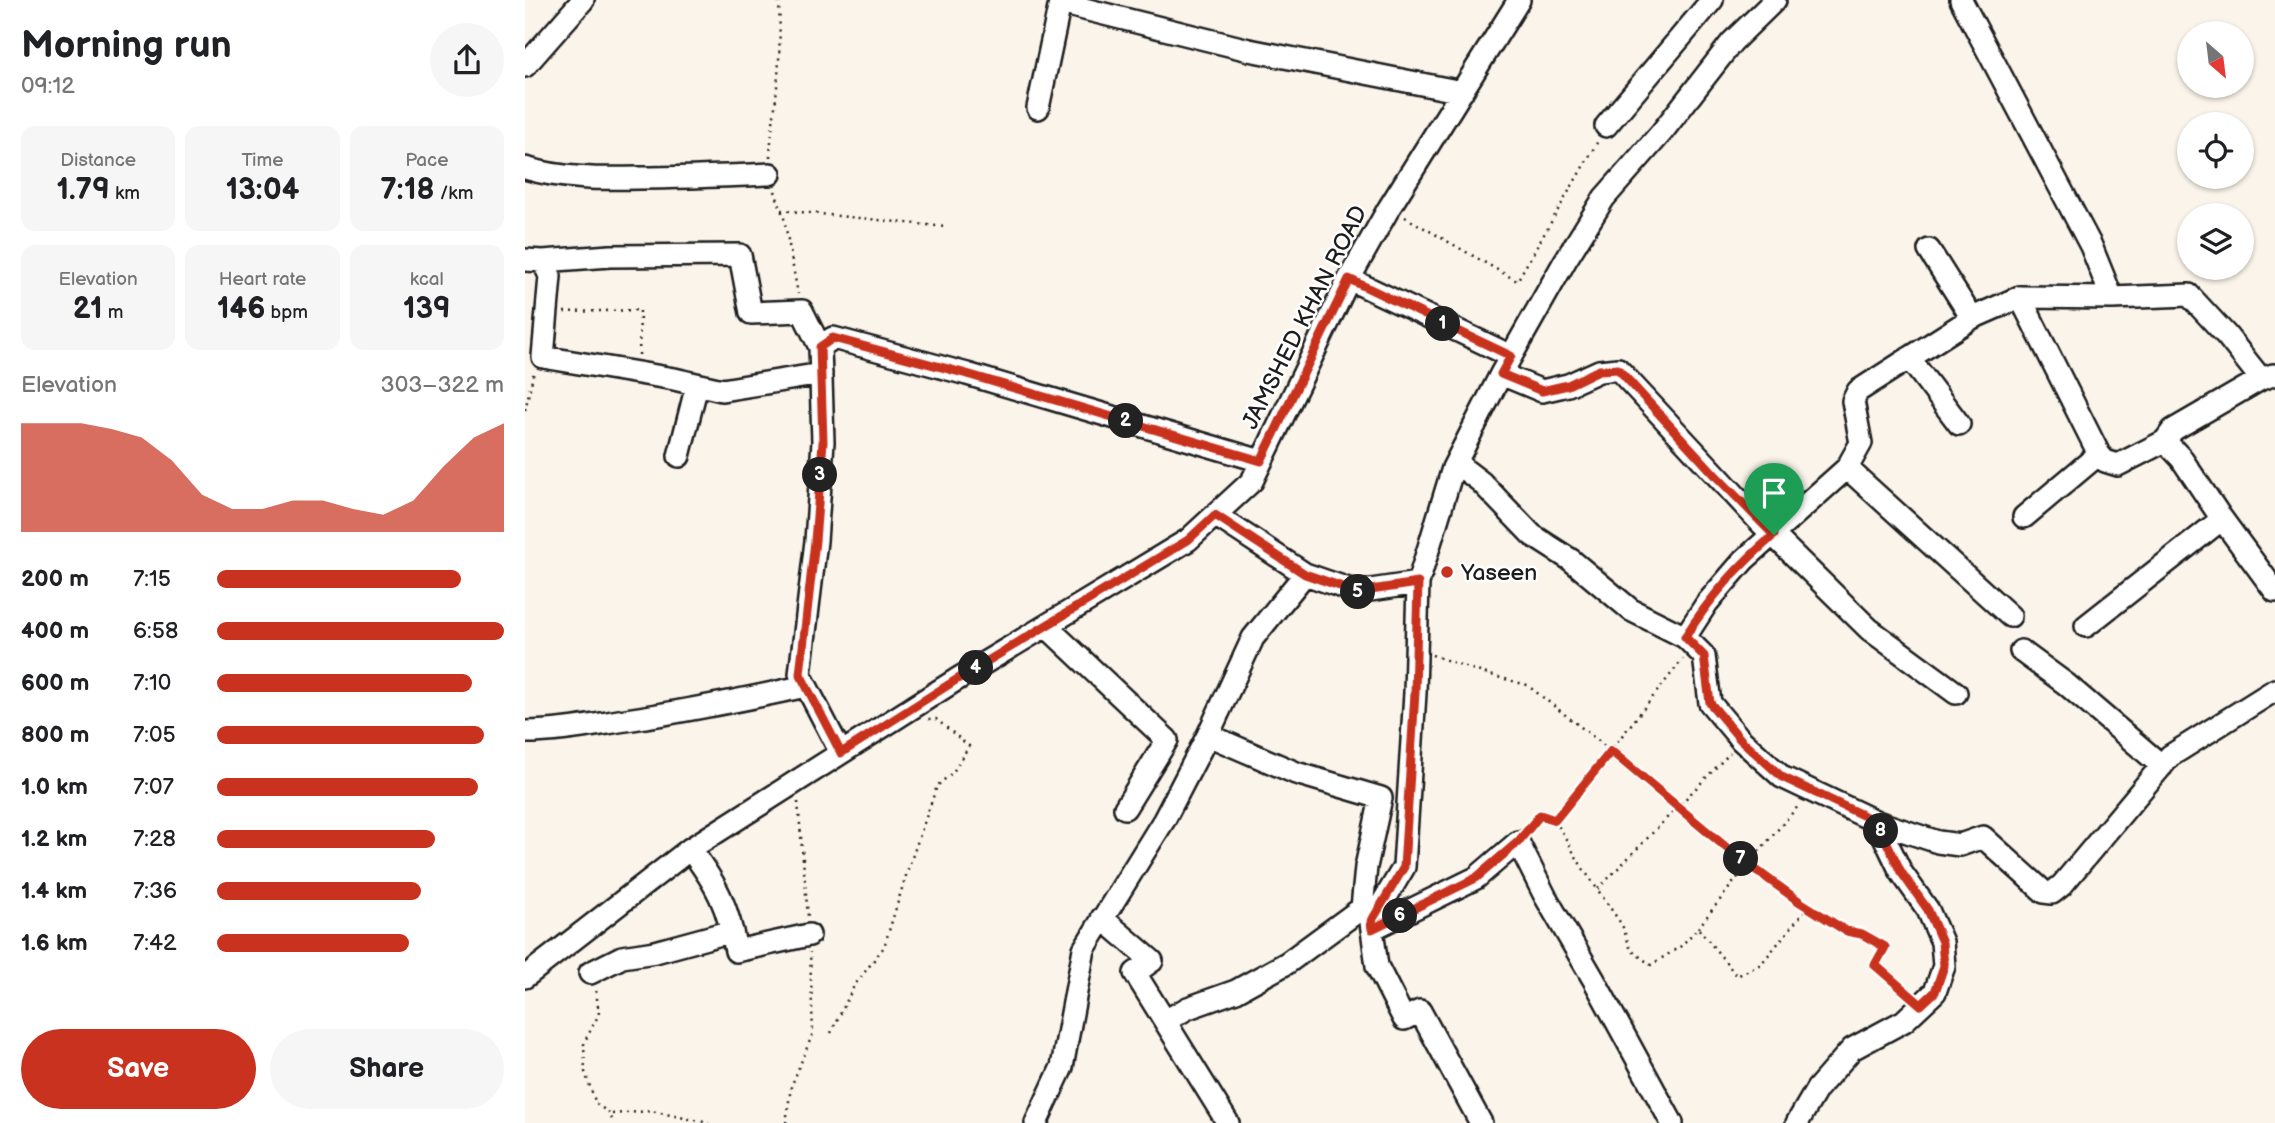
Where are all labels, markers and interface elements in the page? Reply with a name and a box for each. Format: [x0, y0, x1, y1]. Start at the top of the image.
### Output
north arrow [2177, 21, 2254, 98]
map controls [2177, 21, 2254, 280]
text: Morning run [21, 23, 232, 68]
button: share [430, 23, 504, 97]
text: 09:12 [21, 72, 75, 100]
button: locate [2177, 112, 2254, 189]
text: Distance [60, 149, 136, 172]
text: Time [241, 149, 284, 172]
text: Pace [405, 149, 448, 172]
text: 1.79 [56, 172, 110, 208]
text: 13:04 [226, 172, 299, 208]
text: 7:18 [380, 172, 435, 208]
text: km [110, 182, 140, 205]
text: /km [435, 182, 473, 205]
street label: JAMSHED KHAN ROAD [1236, 201, 1373, 434]
button: layers [2177, 203, 2254, 280]
text: Elevation [59, 268, 138, 291]
text: Heart rate [219, 268, 306, 291]
text: kcal [410, 268, 444, 291]
text: 21 [73, 291, 103, 327]
text: 146 [217, 291, 265, 327]
text: 139 [403, 291, 451, 327]
text: m [103, 301, 124, 324]
text: bpm [265, 301, 308, 324]
pin: 1 [1425, 306, 1461, 342]
text: 1 [1439, 312, 1447, 335]
text: Elevation [21, 371, 117, 399]
text: 303–322 m [381, 371, 504, 399]
pin: 2 [1109, 404, 1143, 438]
text: 2 [1120, 409, 1131, 432]
pin: 3 [803, 458, 837, 492]
text: 3 [814, 463, 825, 486]
pin [1744, 463, 1804, 535]
icon: arrive [1755, 474, 1793, 512]
place label: Yaseen [1460, 559, 1537, 587]
marker: Yaseen [1439, 564, 1455, 580]
text: 200 m [21, 565, 89, 593]
text: 7:15 [133, 565, 171, 593]
pin: 5 [1341, 574, 1375, 610]
text: 5 [1352, 580, 1363, 603]
text: 400 m [21, 617, 89, 645]
text: 6:58 [133, 617, 178, 645]
pin: 4 [959, 650, 993, 686]
text: 4 [970, 656, 981, 679]
text: 600 m [21, 669, 89, 697]
text: 7:10 [133, 669, 171, 697]
text: 800 m [21, 721, 89, 749]
text: 7:05 [133, 721, 176, 749]
text: 1.0 km [21, 773, 88, 801]
text: 7:07 [133, 773, 174, 801]
pin: 8 [1863, 814, 1899, 848]
text: 8 [1875, 819, 1886, 842]
text: 1.2 km [21, 825, 87, 853]
text: 7:28 [133, 825, 176, 853]
pin: 7 [1723, 842, 1759, 876]
text: 7 [1735, 847, 1746, 870]
text: 1.4 km [21, 877, 87, 905]
text: 7:36 [133, 877, 177, 905]
pin: 6 [1383, 898, 1417, 934]
text: 6 [1394, 904, 1405, 927]
text: 1.6 km [21, 929, 88, 957]
text: 7:42 [133, 929, 177, 957]
button: Save [21, 1029, 256, 1109]
button: Share [270, 1029, 504, 1109]

